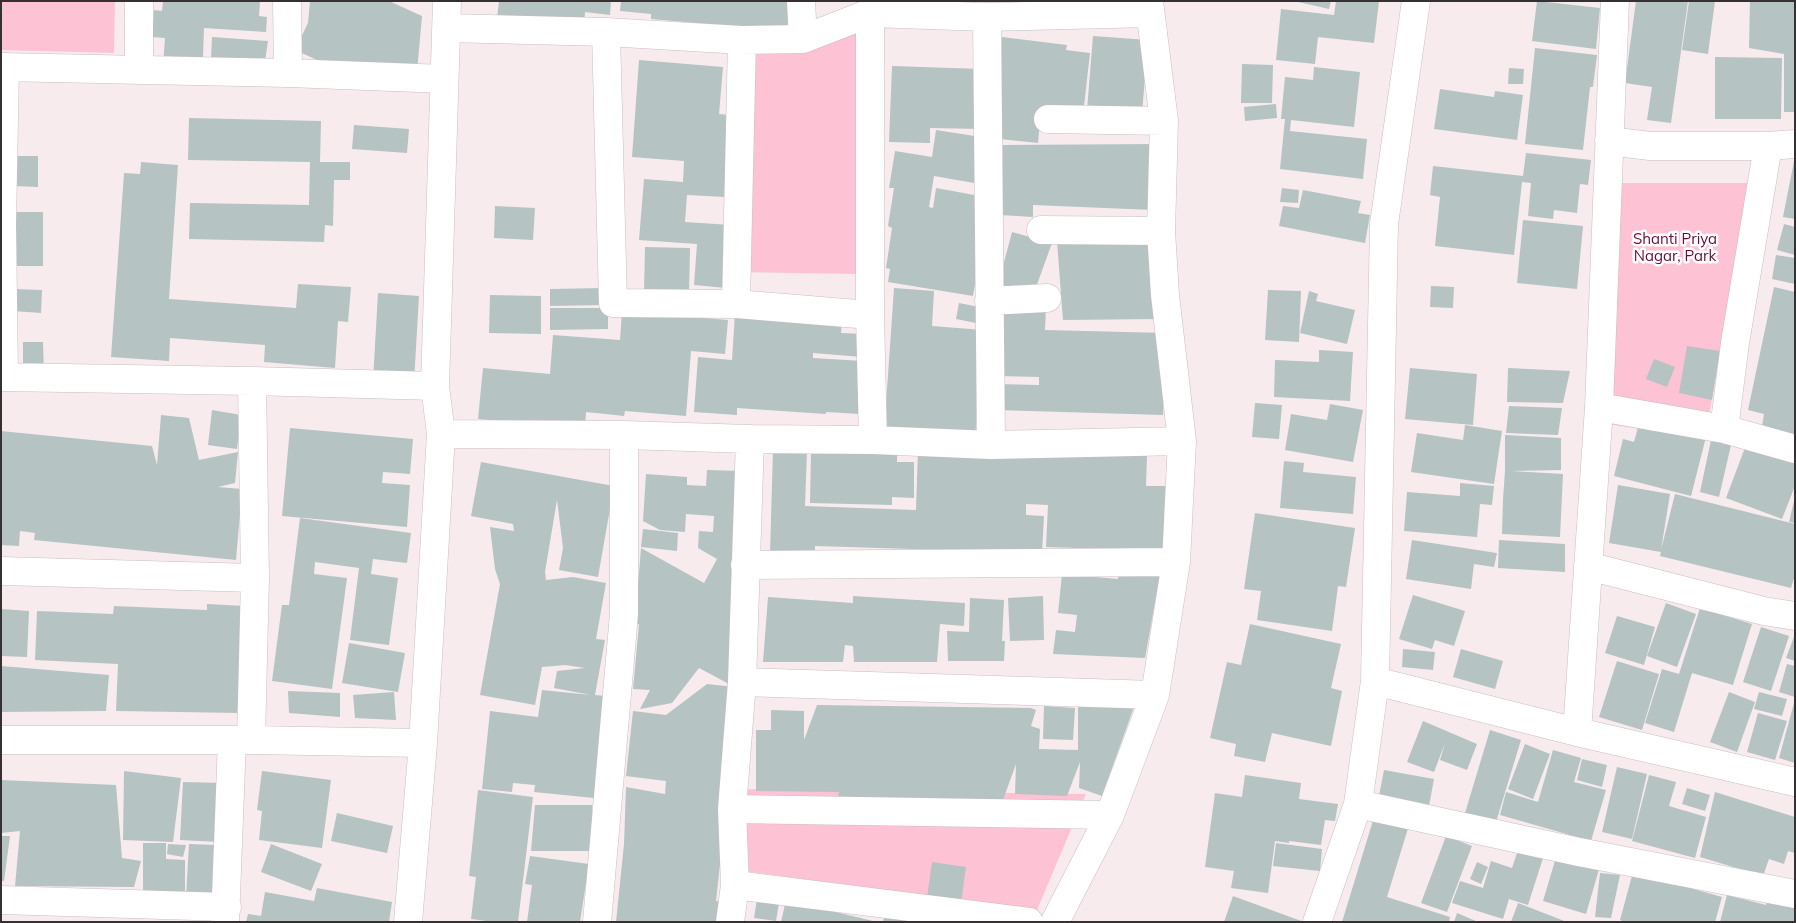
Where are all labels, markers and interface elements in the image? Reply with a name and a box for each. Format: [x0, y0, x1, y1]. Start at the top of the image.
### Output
park label: Shanti Priya Nagar, Park [1633, 230, 1717, 265]

